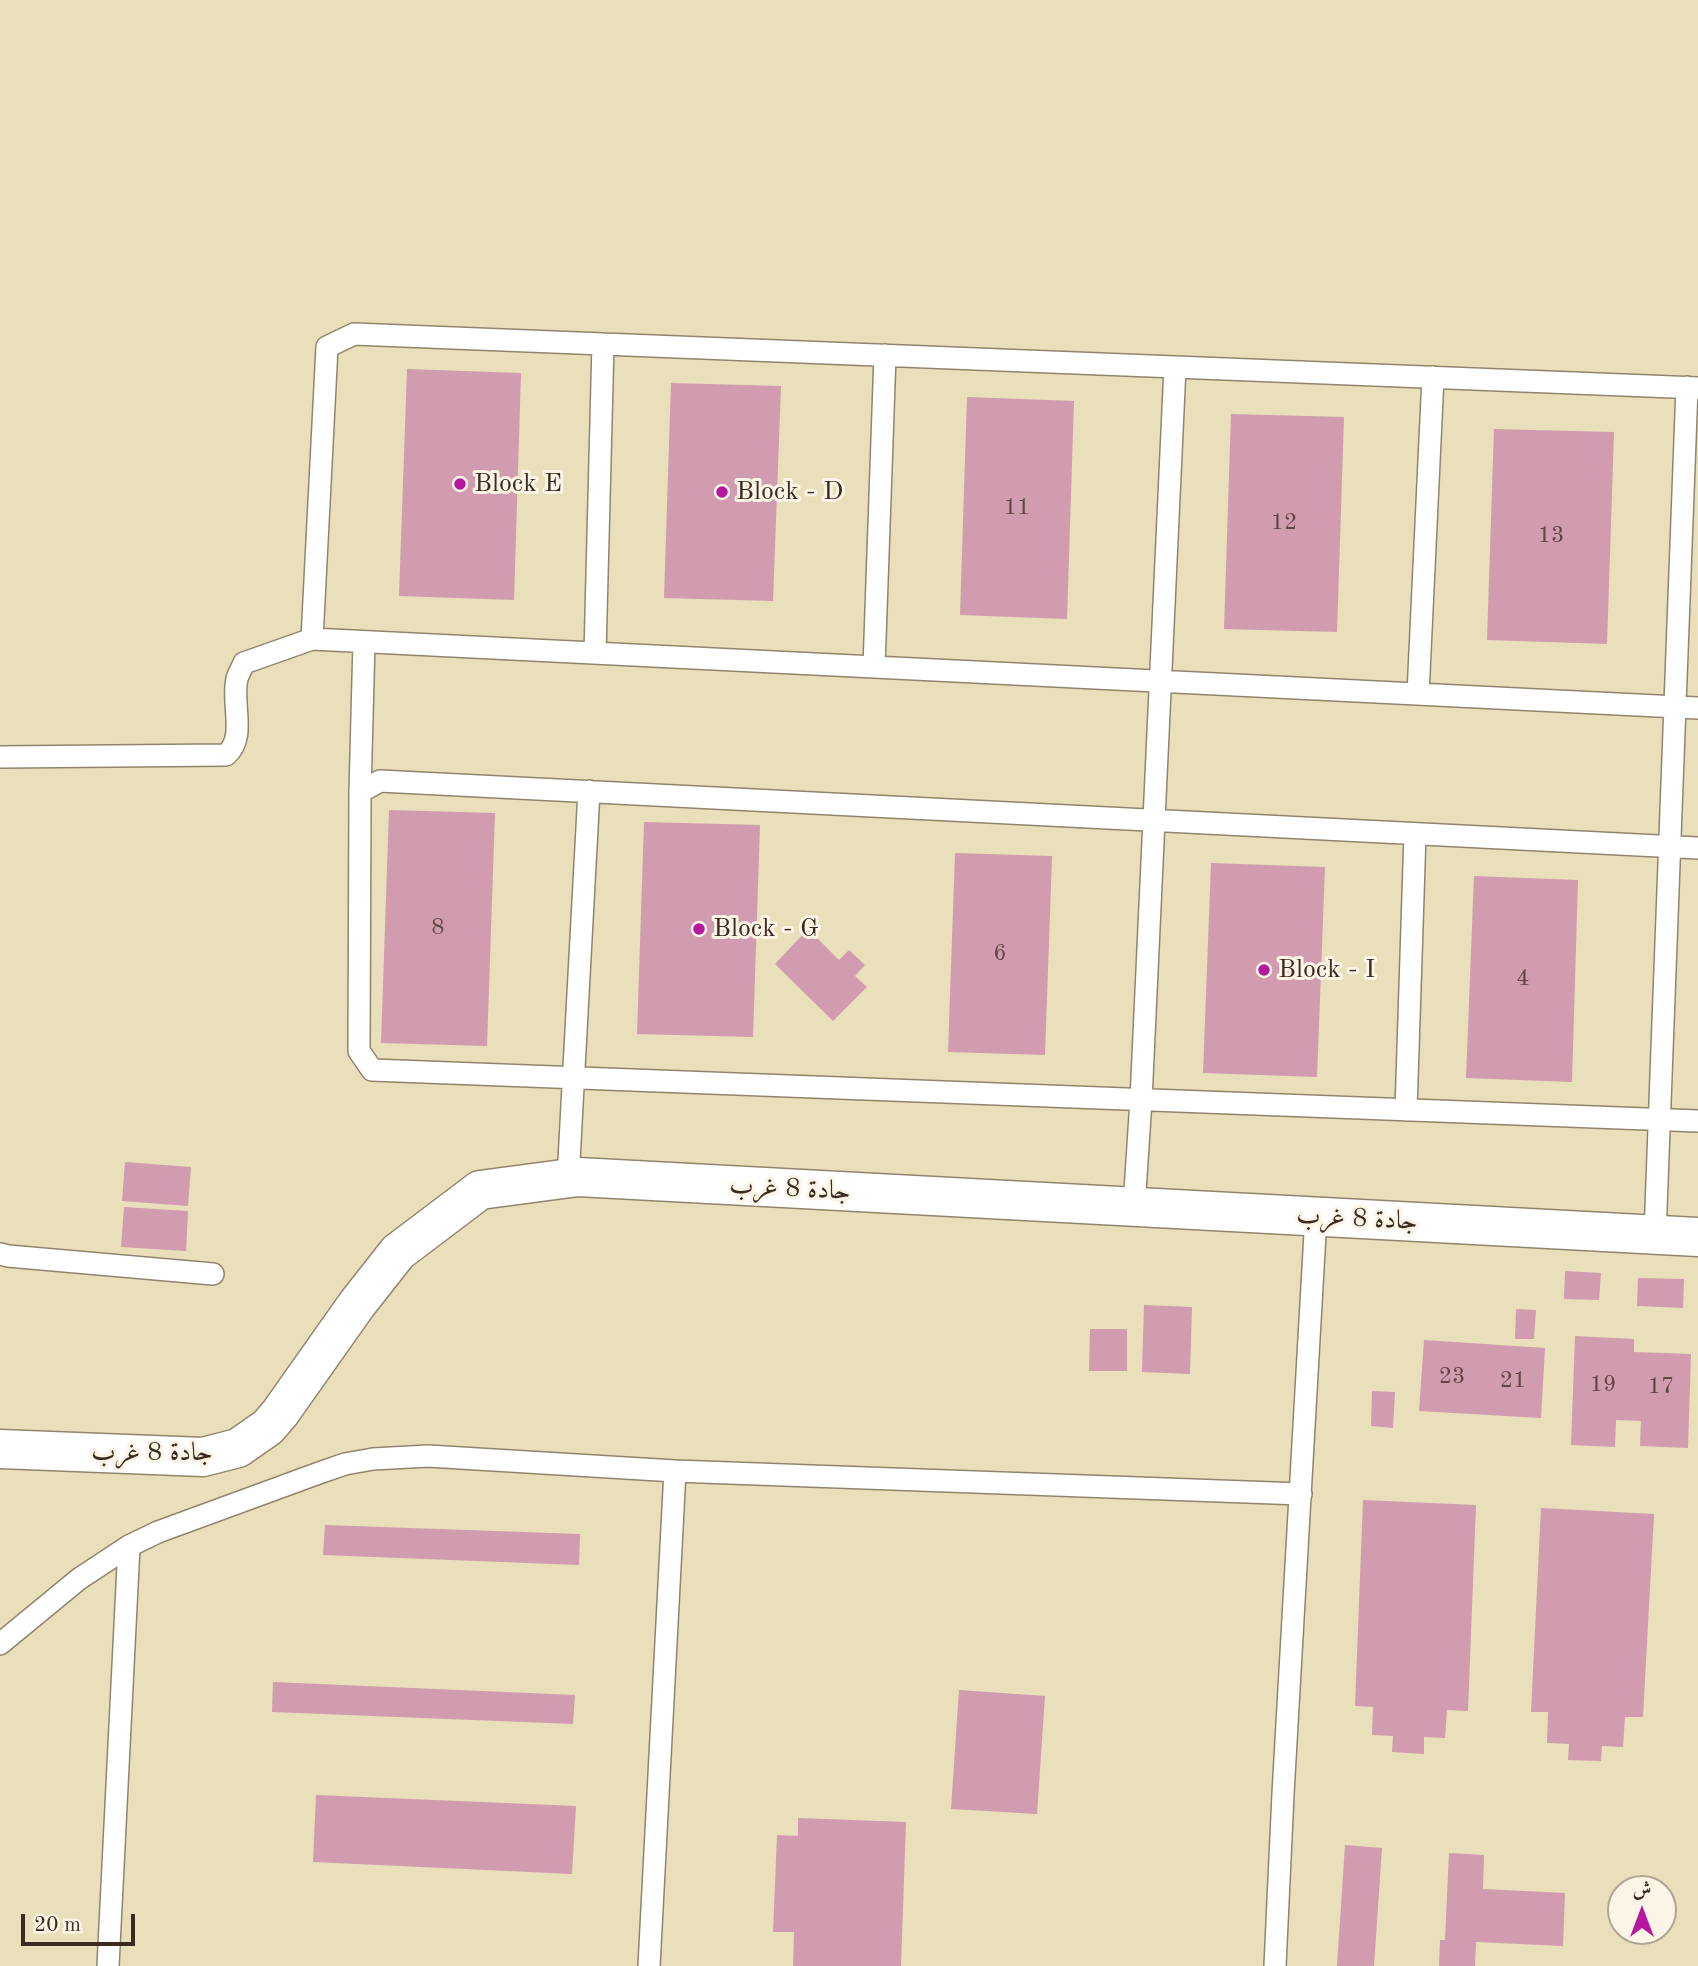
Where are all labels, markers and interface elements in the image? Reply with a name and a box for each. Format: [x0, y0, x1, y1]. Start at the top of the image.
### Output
place label: Block E [474, 468, 562, 500]
marker: Block E [452, 476, 468, 492]
place label: Block - D [736, 476, 843, 508]
marker: Block - D [714, 484, 730, 500]
house number: 11 [1004, 494, 1030, 522]
house number: 12 [1271, 509, 1297, 537]
house number: 13 [1538, 522, 1564, 550]
place label: Block - G [713, 913, 819, 945]
house number: 8 [431, 914, 445, 942]
marker: Block - G [691, 921, 707, 937]
house number: 6 [993, 940, 1007, 968]
place label: Block - I [1278, 954, 1375, 986]
marker: Block - I [1256, 962, 1272, 978]
house number: 4 [1516, 965, 1530, 993]
street label: جادة 8 غرب [729, 1170, 851, 1208]
street label: جادة 8 غرب [1296, 1200, 1418, 1238]
house number: 23 [1439, 1363, 1465, 1391]
house number: 21 [1500, 1367, 1526, 1395]
house number: 19 [1590, 1371, 1616, 1399]
house number: 17 [1648, 1373, 1674, 1401]
street label: جادة 8 غرب [91, 1437, 213, 1469]
north arrow [1607, 1875, 1677, 1945]
text: ش [1633, 1881, 1651, 1900]
scale bar [24, 1899, 138, 1943]
text: 20 m [34, 1915, 81, 1936]

